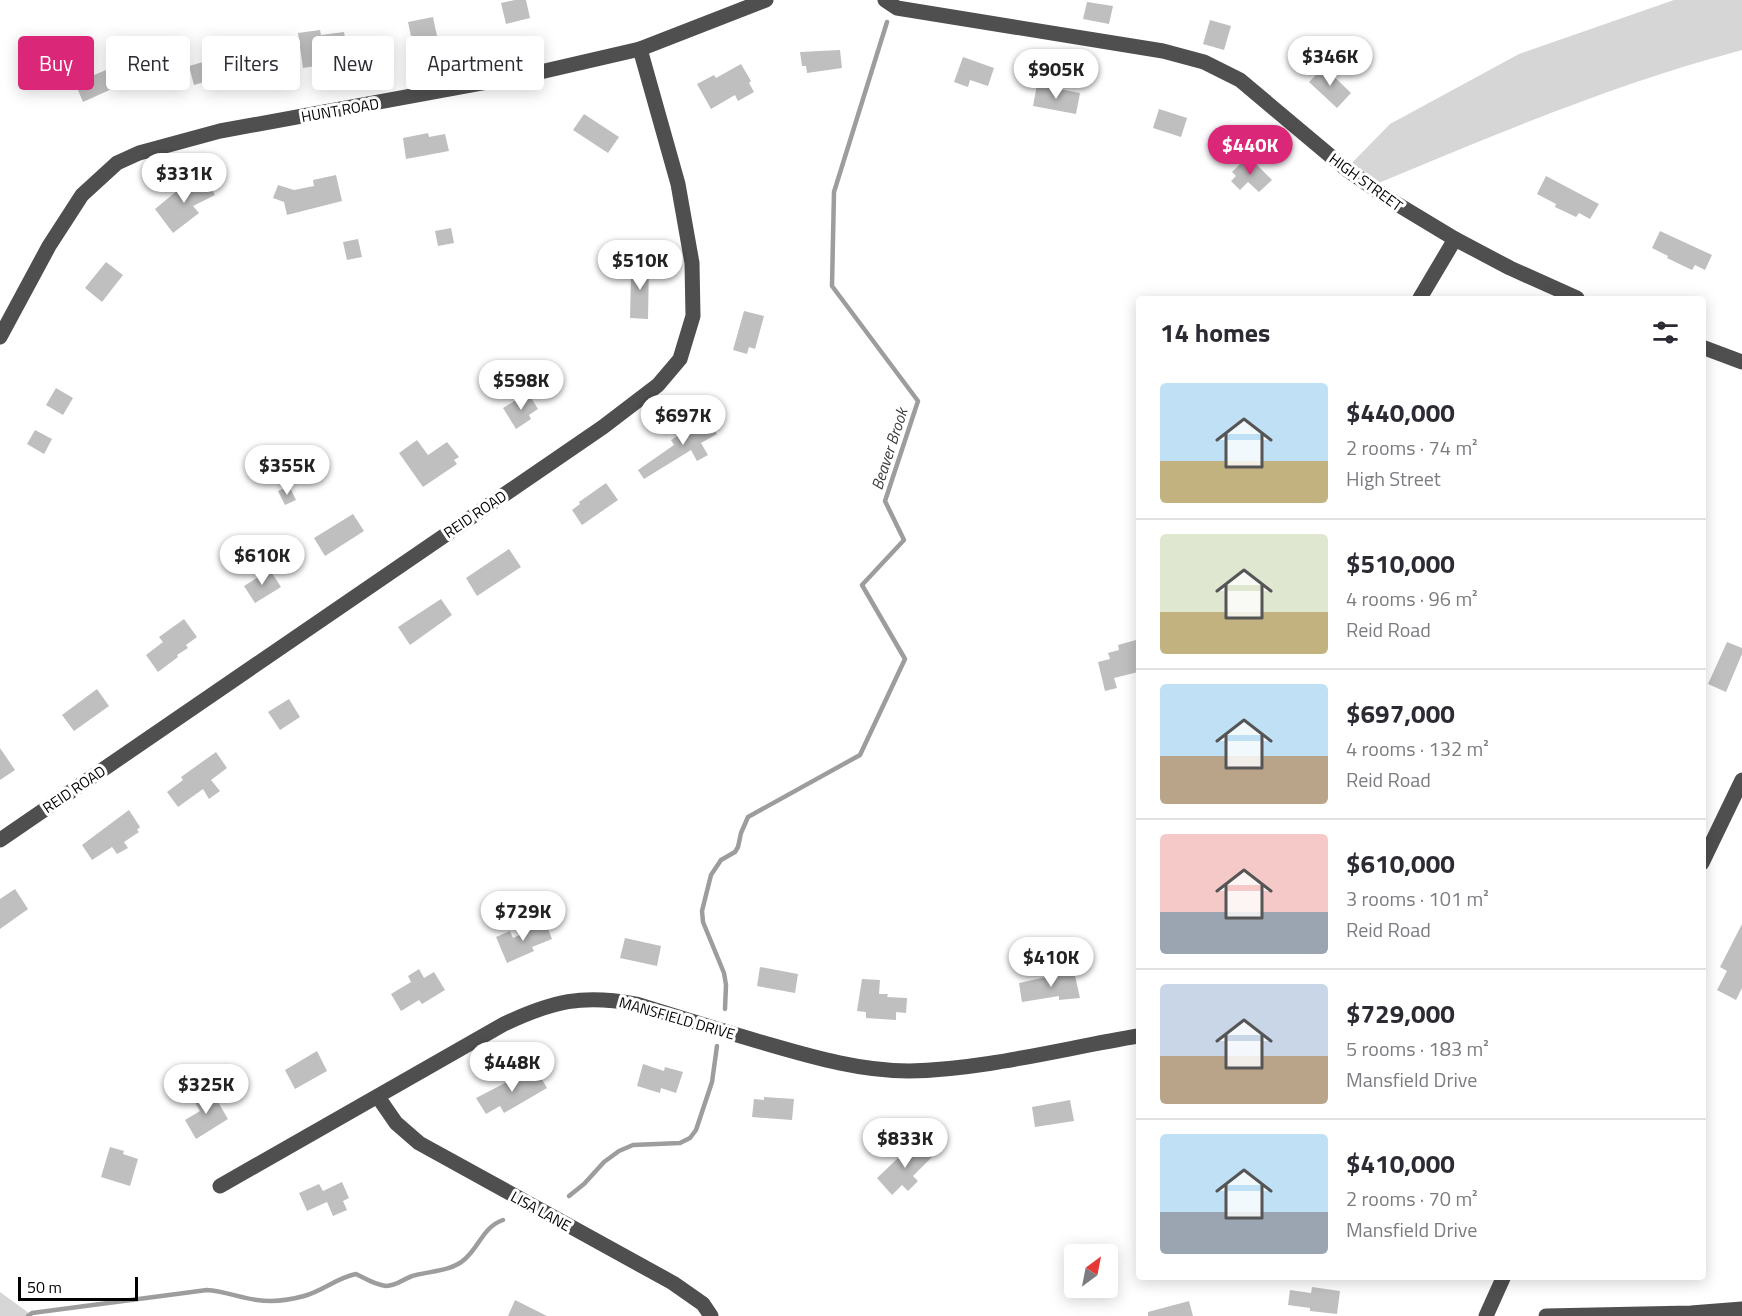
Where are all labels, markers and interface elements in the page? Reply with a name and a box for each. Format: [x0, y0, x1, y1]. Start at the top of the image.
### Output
chip: Buy [18, 36, 94, 90]
chip: Rent [106, 36, 190, 90]
chip: Filters [202, 36, 300, 90]
chip: New [312, 36, 394, 90]
chip: Apartment [406, 36, 544, 90]
pin: $346K [1288, 36, 1372, 87]
text: $346K [1302, 40, 1358, 71]
pin: $905K [1014, 49, 1098, 100]
text: $905K [1028, 53, 1084, 84]
street label: HUNT ROAD [299, 92, 381, 128]
pin: $440K [1208, 125, 1292, 176]
text: $440K [1222, 129, 1278, 160]
street label: HIGH STREET [1324, 147, 1408, 217]
pin: $331K [142, 153, 226, 204]
text: $331K [156, 157, 212, 188]
pin: $510K [598, 240, 682, 291]
text: $510K [612, 244, 668, 275]
text: 14 homes [1160, 313, 1270, 352]
icon: filters [1649, 316, 1682, 349]
pin: $598K [479, 360, 563, 411]
text: $598K [493, 364, 549, 395]
text: $440,000 [1346, 393, 1455, 432]
pin: $697K [641, 395, 725, 446]
text: $697K [655, 399, 711, 430]
water label: Beaver Brook [865, 403, 914, 493]
icon: home [1208, 407, 1280, 479]
text: 2 rooms · 74 m² [1346, 432, 1478, 463]
pin: $355K [245, 445, 329, 496]
text: $355K [259, 449, 315, 480]
text: High Street [1346, 463, 1441, 494]
street label: REID ROAD [439, 484, 511, 544]
pin: $610K [220, 535, 304, 586]
text: $610K [234, 539, 290, 570]
text: $510,000 [1346, 544, 1455, 583]
icon: home [1208, 558, 1280, 630]
text: 4 rooms · 96 m² [1346, 583, 1478, 614]
text: Reid Road [1346, 614, 1431, 645]
text: $697,000 [1346, 694, 1455, 733]
icon: home [1208, 708, 1280, 780]
text: 4 rooms · 132 m² [1346, 733, 1489, 764]
street label: REID ROAD [38, 759, 110, 819]
text: Reid Road [1346, 764, 1431, 795]
text: $610,000 [1346, 844, 1455, 883]
icon: home [1208, 858, 1280, 930]
text: 3 rooms · 101 m² [1346, 883, 1489, 914]
pin: $729K [481, 891, 565, 942]
text: $729K [495, 895, 551, 926]
text: Reid Road [1346, 914, 1431, 945]
pin: $410K [1009, 937, 1093, 988]
text: $410K [1023, 941, 1079, 972]
street label: MANSFIELD DRIVE [616, 990, 738, 1046]
text: $729,000 [1346, 994, 1455, 1033]
icon: home [1208, 1008, 1280, 1080]
text: 5 rooms · 183 m² [1346, 1033, 1489, 1064]
pin: $448K [470, 1042, 554, 1093]
text: $448K [484, 1046, 540, 1077]
pin: $325K [164, 1064, 248, 1115]
text: Mansfield Drive [1346, 1064, 1477, 1095]
text: $325K [178, 1068, 234, 1099]
pin: $833K [863, 1118, 947, 1169]
text: $833K [877, 1122, 933, 1153]
text: $410,000 [1346, 1144, 1455, 1183]
icon: home [1208, 1158, 1280, 1230]
text: 2 rooms · 70 m² [1346, 1183, 1478, 1214]
street label: LISA LANE [507, 1185, 575, 1237]
text: Mansfield Drive [1346, 1214, 1477, 1245]
north arrow [1064, 1244, 1118, 1298]
map controls [1064, 1244, 1118, 1298]
scale bar [18, 1274, 138, 1302]
text: 50 m [27, 1275, 62, 1299]

